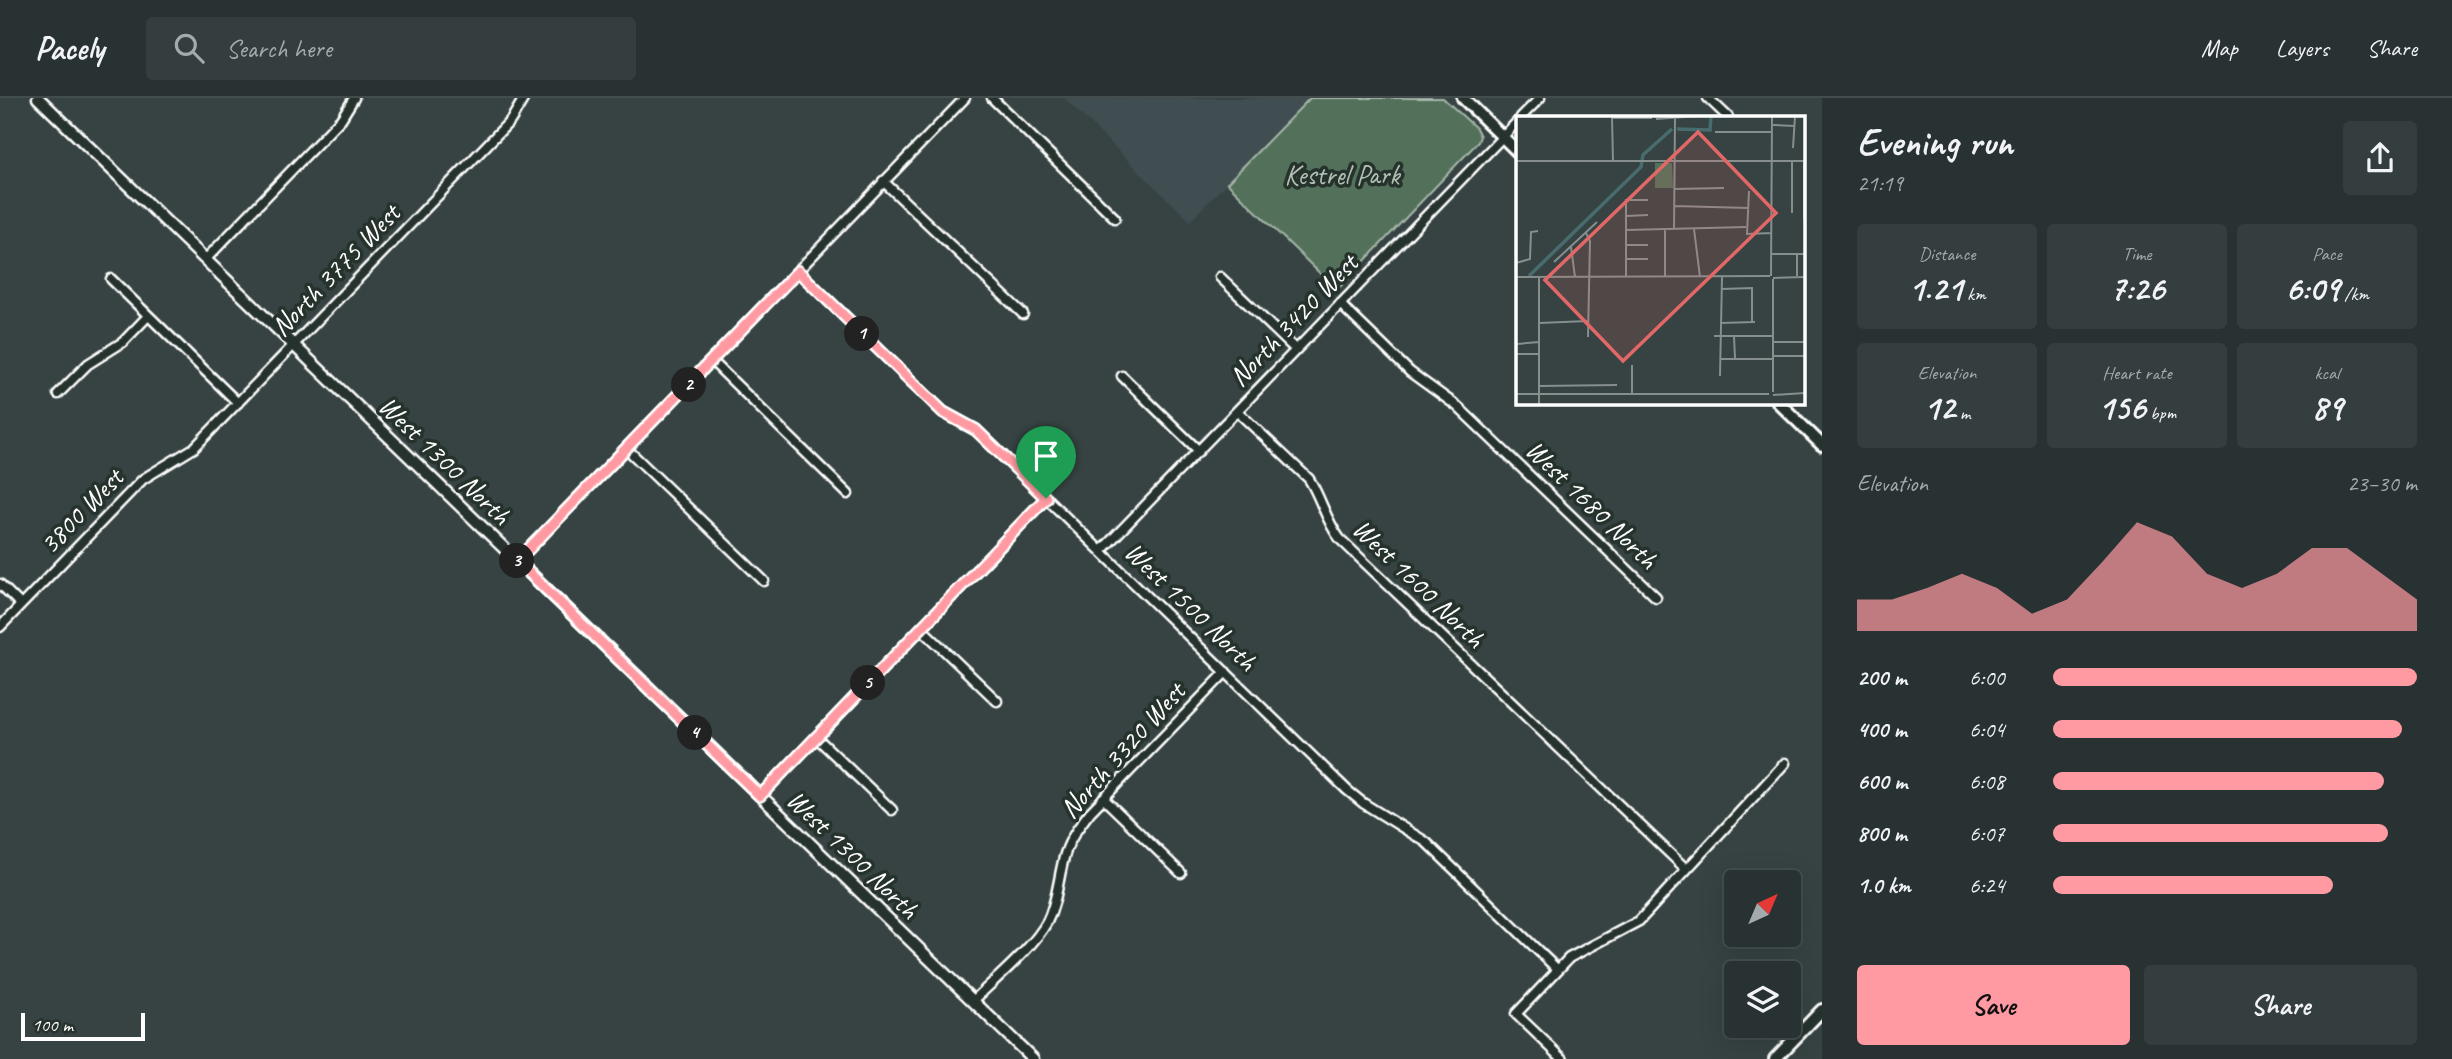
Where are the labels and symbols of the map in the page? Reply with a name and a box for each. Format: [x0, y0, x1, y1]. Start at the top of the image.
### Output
inset map [1516, 116, 1804, 404]
park label: Kestrel Park [1284, 157, 1401, 192]
street label: North 3775 West [263, 194, 409, 344]
street label: North 3420 West [1221, 244, 1367, 394]
pin: 1 [844, 316, 880, 352]
pin: 2 [672, 368, 706, 402]
street label: West 1300 North [371, 388, 519, 532]
pin [1016, 426, 1076, 498]
street label: West 1680 North [1518, 432, 1666, 576]
street label: 3800 West [32, 459, 132, 561]
street label: West 1600 North [1345, 511, 1493, 655]
street label: West 1500 North [1117, 534, 1265, 678]
pin: 3 [500, 544, 534, 578]
pin: 5 [850, 666, 886, 700]
street label: North 3320 West [1052, 673, 1194, 825]
pin: 4 [678, 716, 712, 750]
street label: West 1300 North [779, 782, 927, 926]
north arrow [1724, 870, 1801, 947]
scale bar [21, 1010, 145, 1042]

